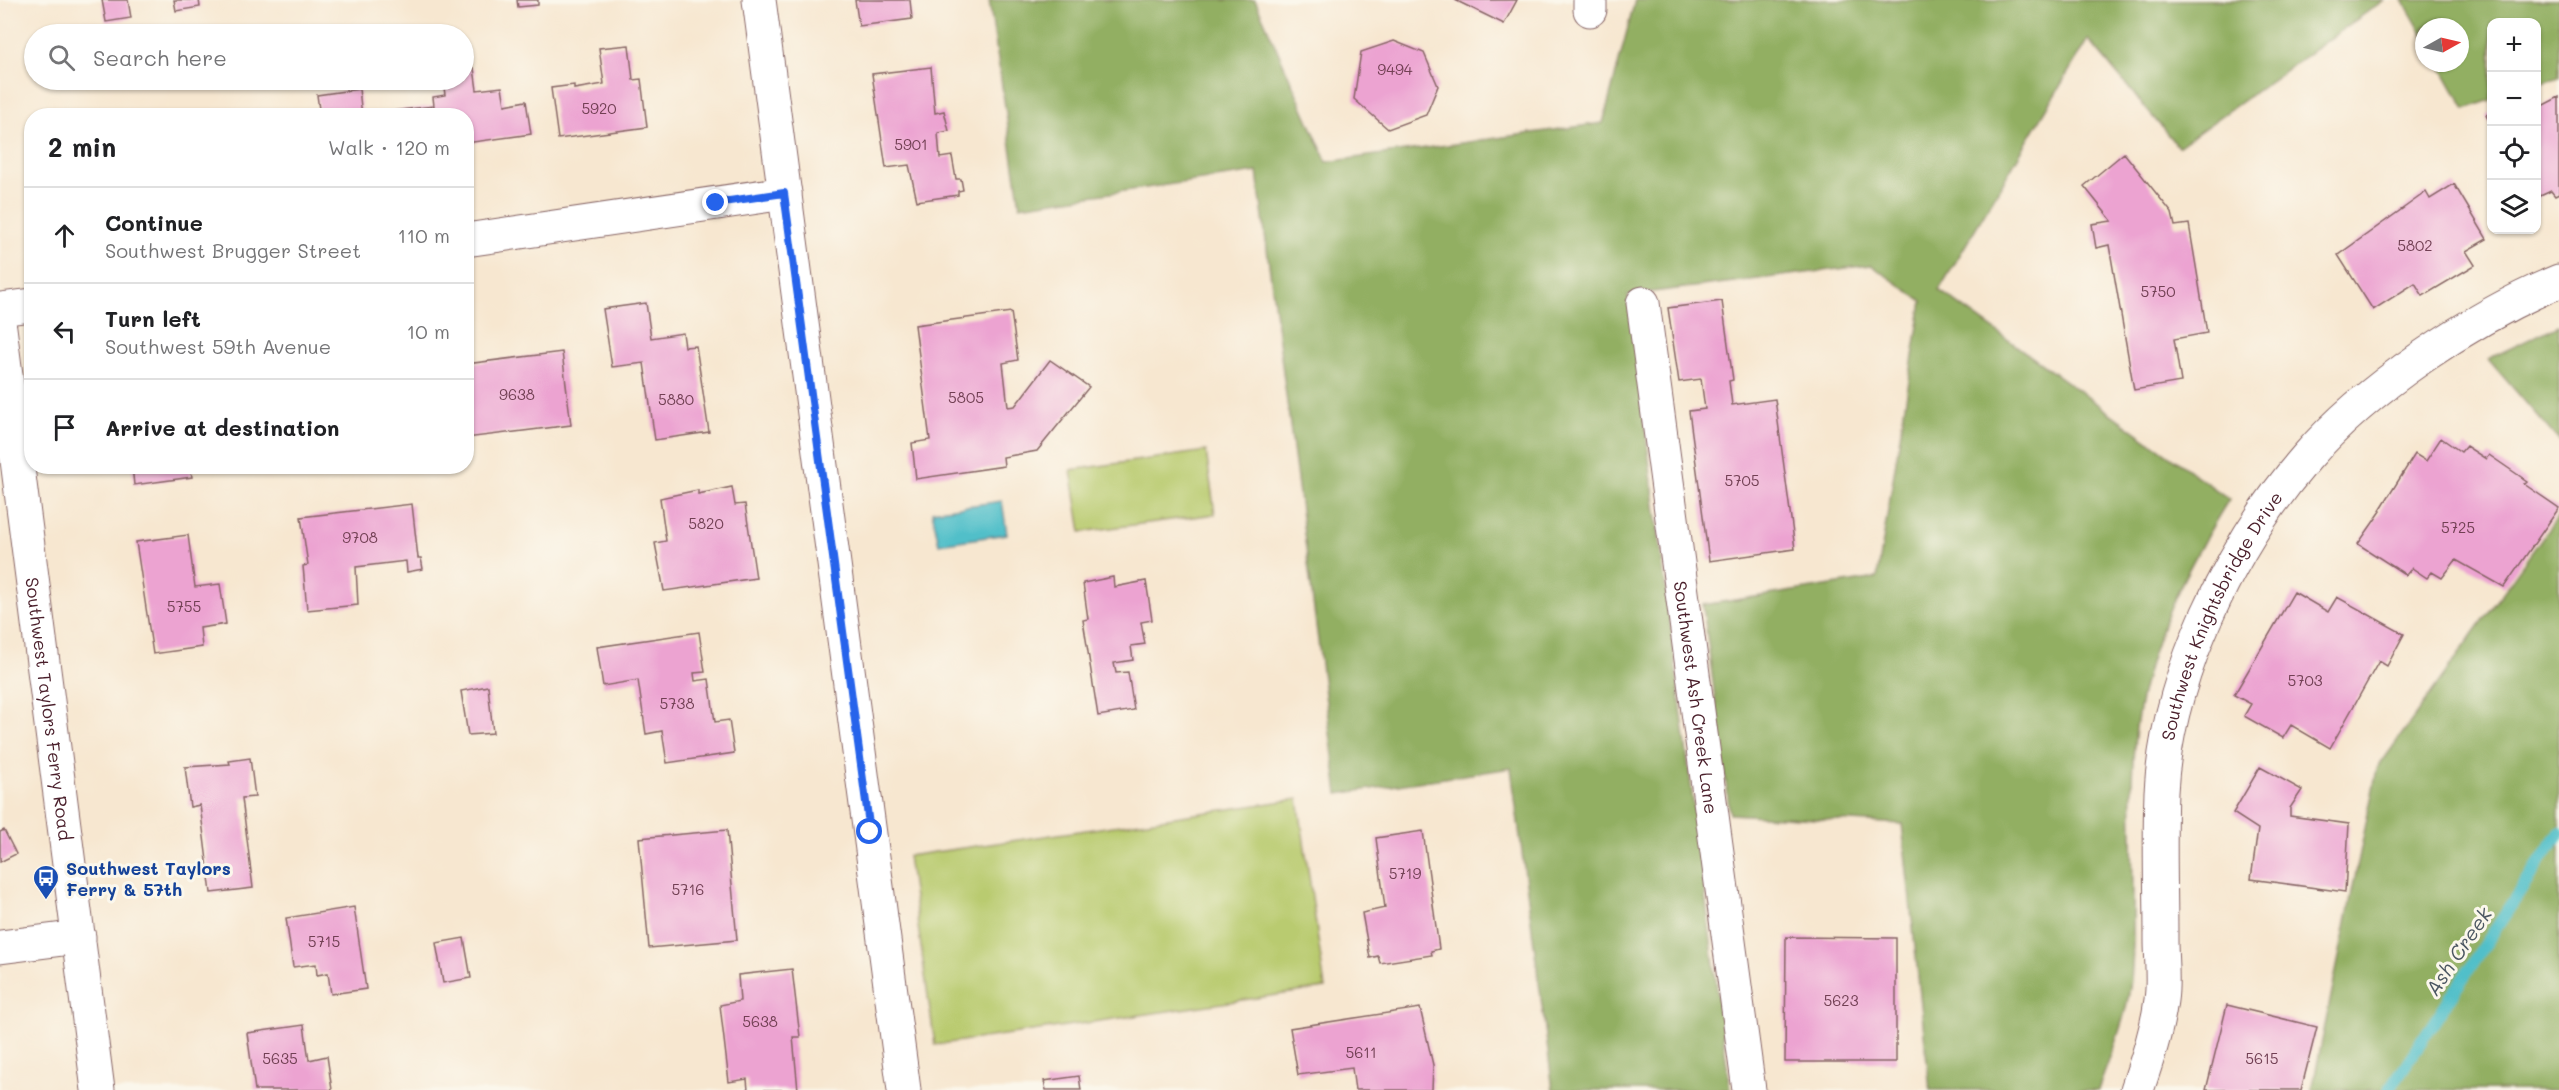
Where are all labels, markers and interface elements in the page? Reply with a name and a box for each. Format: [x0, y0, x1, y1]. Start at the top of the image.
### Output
north arrow [2415, 18, 2469, 72]
map controls [2487, 18, 2541, 234]
button: + [2487, 18, 2541, 72]
search box [24, 24, 474, 90]
icon: search [45, 41, 78, 74]
text: Search here [93, 43, 227, 72]
house number: 9494 [1377, 59, 1413, 79]
button: − [2487, 72, 2541, 126]
house number: 5920 [581, 98, 617, 118]
button: locate [2487, 126, 2541, 180]
text: 2 min [48, 130, 116, 164]
text: Walk · 120 m [328, 134, 450, 160]
house number: 5901 [894, 134, 928, 154]
button: layers [2487, 180, 2541, 234]
route end [702, 189, 728, 215]
text: Continue [105, 208, 203, 237]
icon: ahead [48, 219, 81, 252]
text: 110 m [397, 222, 450, 248]
house number: 5802 [2397, 235, 2433, 255]
text: Southwest Brugger Street [105, 237, 361, 263]
house number: 5750 [2140, 281, 2176, 301]
text: Turn left [105, 304, 201, 333]
icon: left [48, 315, 81, 348]
text: 10 m [406, 318, 450, 344]
text: Southwest 59th Avenue [105, 333, 331, 359]
house number: 9638 [499, 384, 535, 404]
house number: 5805 [948, 387, 984, 407]
house number: 5880 [658, 389, 694, 409]
icon: arrive [48, 411, 81, 444]
text: Arrive at destination [105, 413, 340, 442]
house number: 5705 [1724, 470, 1760, 490]
street label: Southwest Knightsbridge Drive [2155, 486, 2288, 742]
house number: 5820 [688, 513, 724, 533]
house number: 5725 [2441, 517, 2475, 537]
house number: 9708 [342, 527, 378, 547]
street label: Southwest Taylors Ferry Road [20, 576, 78, 842]
street label: Southwest Ash Creek Lane [1669, 579, 1724, 815]
house number: 5755 [167, 596, 201, 616]
house number: 5703 [2287, 670, 2323, 690]
house number: 5738 [660, 693, 694, 713]
route start [856, 818, 882, 844]
place label: Southwest Taylors Ferry & 57th [66, 856, 231, 901]
bus stop icon: Southwest Taylors Ferry & 57th [31, 863, 61, 901]
house number: 5719 [1389, 863, 1421, 883]
house number: 5716 [672, 879, 704, 899]
water label: Ash Creek [2419, 902, 2497, 1000]
house number: 5715 [308, 931, 340, 951]
house number: 5623 [1824, 990, 1859, 1010]
house number: 5638 [742, 1011, 778, 1031]
house number: 5611 [1345, 1042, 1377, 1062]
house number: 5635 [262, 1048, 298, 1068]
house number: 5615 [2245, 1048, 2279, 1068]

